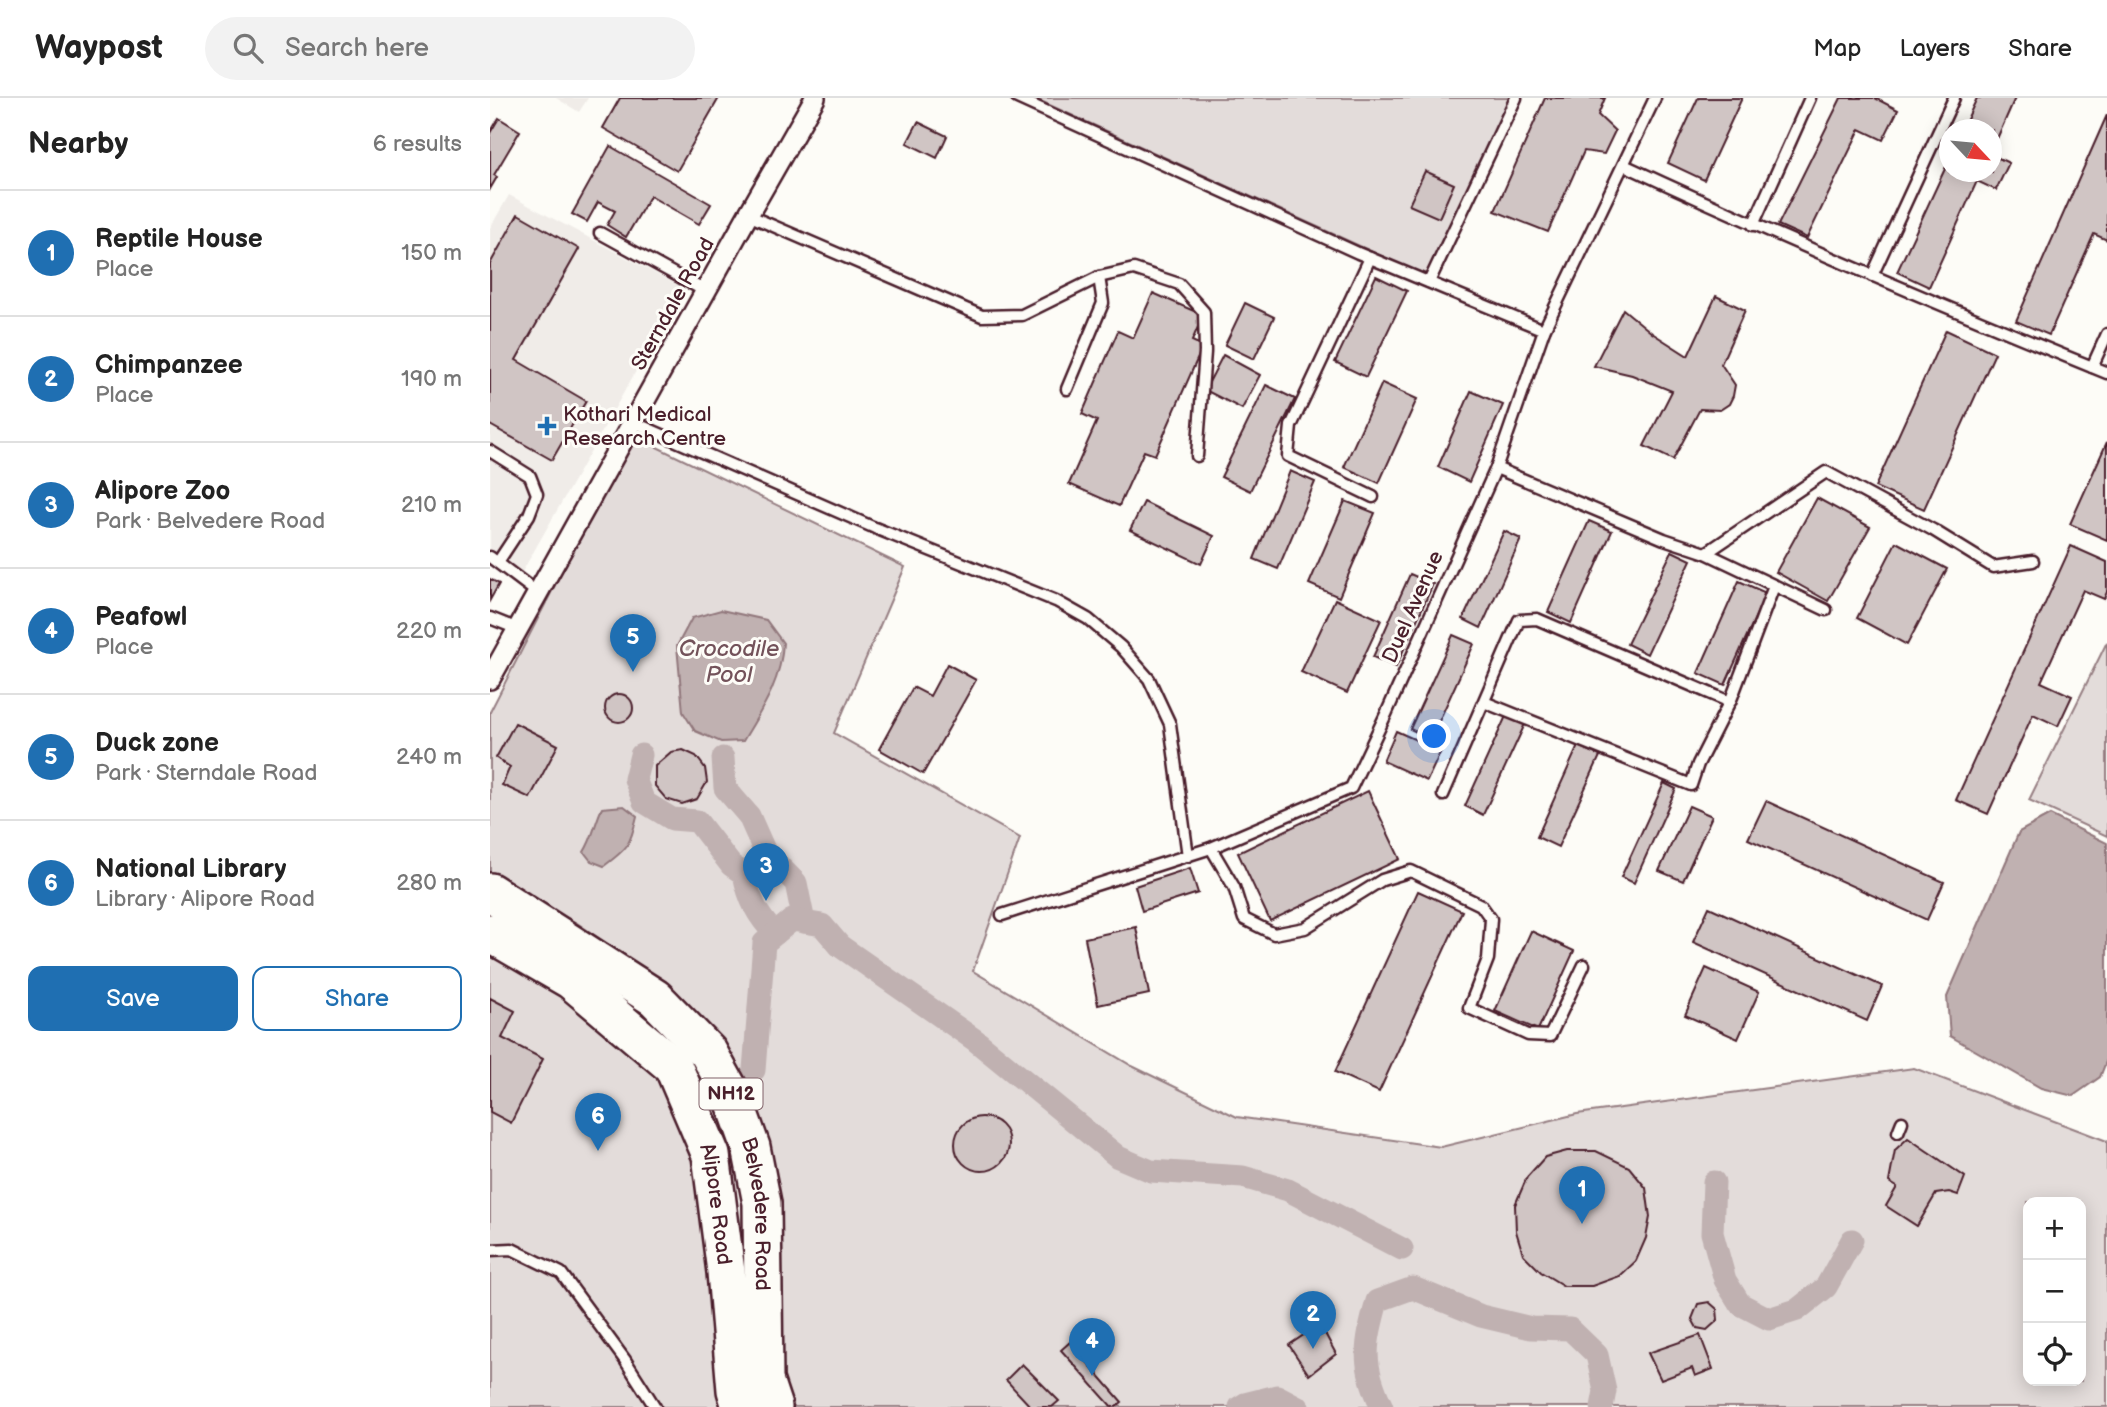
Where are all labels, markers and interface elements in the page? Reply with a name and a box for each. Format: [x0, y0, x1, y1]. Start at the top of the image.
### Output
search box [205, 17, 695, 80]
text: Waypost [35, 28, 163, 68]
icon: search [229, 29, 267, 67]
text: Search here [285, 33, 429, 64]
text: Map [1813, 34, 1861, 63]
text: Layers [1899, 34, 1970, 63]
text: Share [2008, 34, 2072, 63]
north arrow [1939, 119, 2002, 182]
text: Nearby [28, 126, 128, 162]
text: 6 results [373, 130, 462, 158]
text: Reptile House [95, 224, 263, 255]
street label: Sterndale Road [626, 233, 720, 375]
text: 1 [46, 239, 56, 267]
text: 150 m [401, 239, 462, 267]
text: Place [95, 255, 153, 283]
text: Chimpanzee [95, 350, 243, 381]
text: 2 [44, 365, 58, 393]
text: 190 m [401, 365, 462, 393]
text: Place [95, 381, 153, 409]
place label: Kothari Medical Research Centre [563, 402, 726, 451]
marker: Kothari Medical Research Centre [537, 416, 557, 436]
text: Alipore Zoo [95, 476, 230, 507]
text: 3 [44, 491, 58, 519]
text: 210 m [401, 491, 462, 519]
text: Park · Belvedere Road [95, 507, 325, 535]
street label: Duel Avenue [1377, 547, 1449, 667]
text: Peafowl [95, 602, 187, 633]
pin: 5 [610, 614, 656, 672]
text: 4 [44, 617, 58, 645]
text: 220 m [396, 617, 462, 645]
text: Place [95, 633, 153, 661]
water label: Crocodile Pool [679, 635, 779, 689]
your location [1417, 719, 1451, 753]
text: Duck zone [95, 728, 219, 759]
text: 5 [44, 743, 58, 771]
text: 240 m [396, 743, 462, 771]
text: Park · Sterndale Road [95, 759, 318, 787]
pin: 3 [743, 843, 789, 901]
text: National Library [95, 854, 286, 885]
text: 6 [44, 869, 58, 897]
text: 280 m [396, 869, 462, 897]
text: Library · Alipore Road [95, 885, 315, 913]
button: Save [28, 966, 238, 1031]
button: Share [252, 966, 462, 1031]
road number: NH12 [700, 1078, 762, 1110]
pin: 6 [575, 1093, 621, 1151]
street label: Belvedere Road [736, 1134, 775, 1291]
street label: Alipore Road [695, 1139, 737, 1266]
pin: 1 [1559, 1166, 1605, 1224]
map controls [2023, 1197, 2086, 1386]
button: + [2023, 1197, 2086, 1260]
button: − [2023, 1260, 2086, 1323]
pin: 2 [1290, 1291, 1336, 1349]
pin: 4 [1069, 1318, 1115, 1376]
button: locate [2023, 1323, 2086, 1386]

